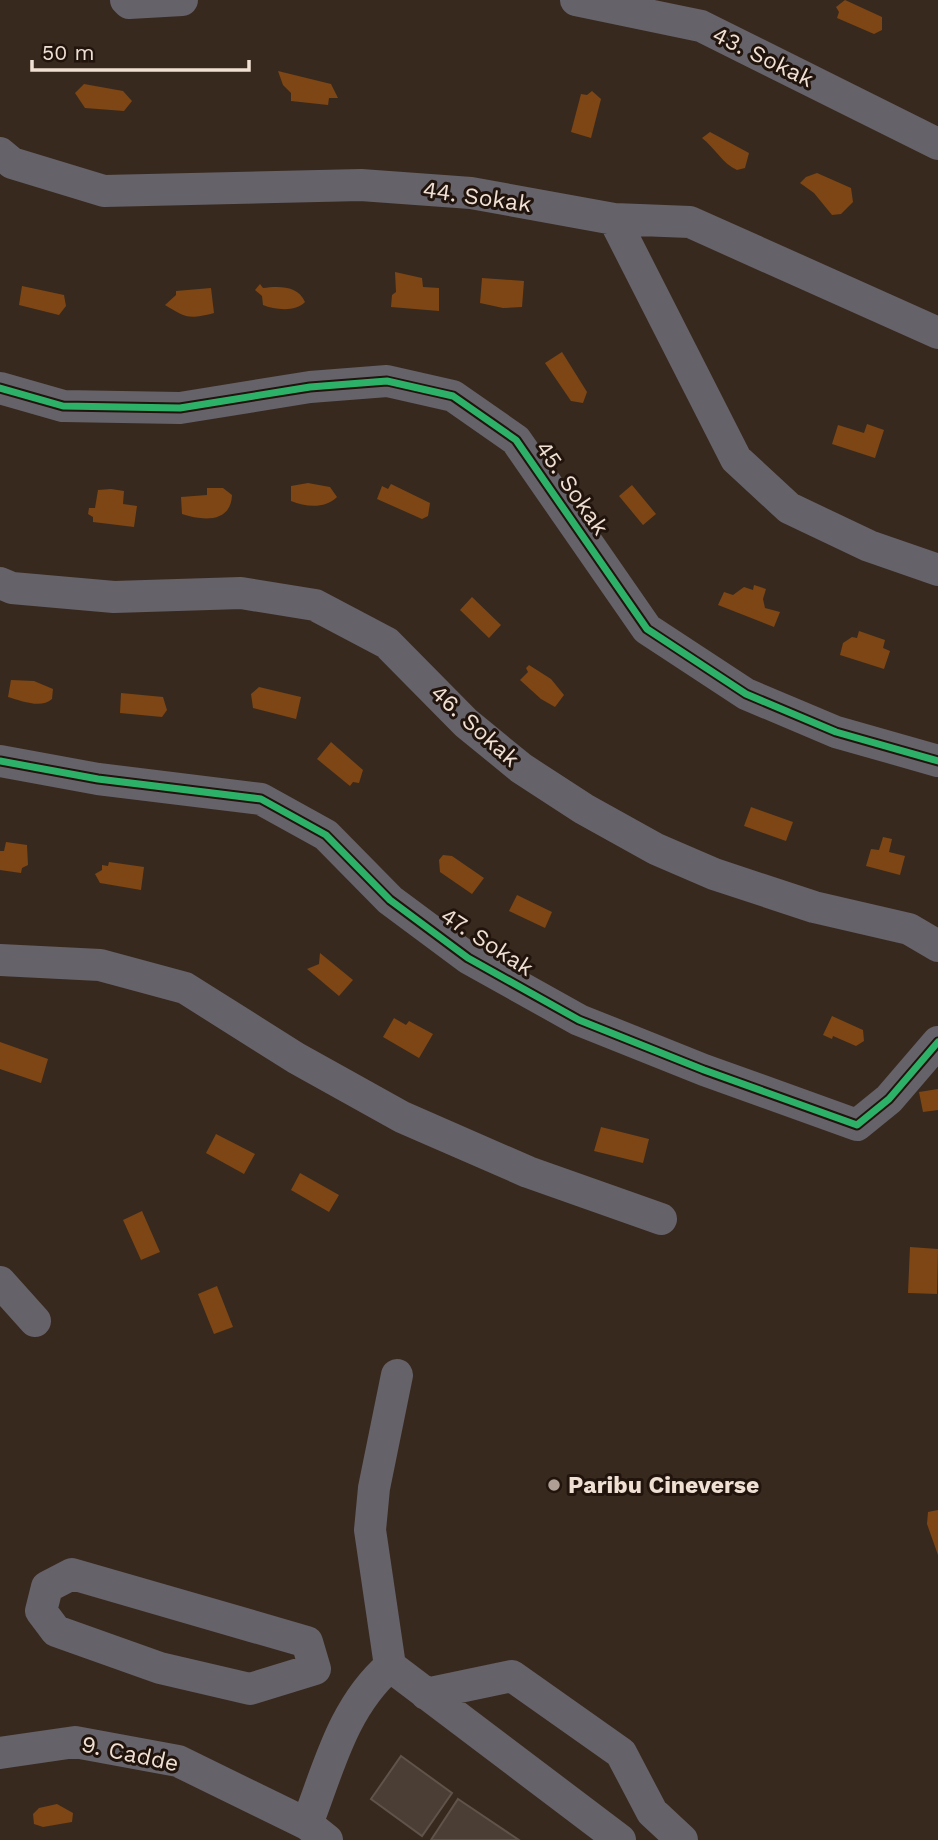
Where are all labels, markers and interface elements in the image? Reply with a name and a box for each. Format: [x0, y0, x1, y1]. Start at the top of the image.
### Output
street label: 43. Sokak [708, 21, 818, 93]
scale bar [32, 28, 248, 72]
text: 50 m [42, 40, 94, 65]
street label: 44. Sokak [421, 176, 533, 218]
street label: 45. Sokak [530, 436, 614, 540]
street label: 46. Sokak [425, 679, 525, 773]
street label: 47. Sokak [436, 902, 538, 982]
place label: Paribu Cineverse [568, 1472, 759, 1499]
marker: Paribu Cineverse [546, 1477, 562, 1493]
street label: 9. Cadde [79, 1731, 181, 1777]

